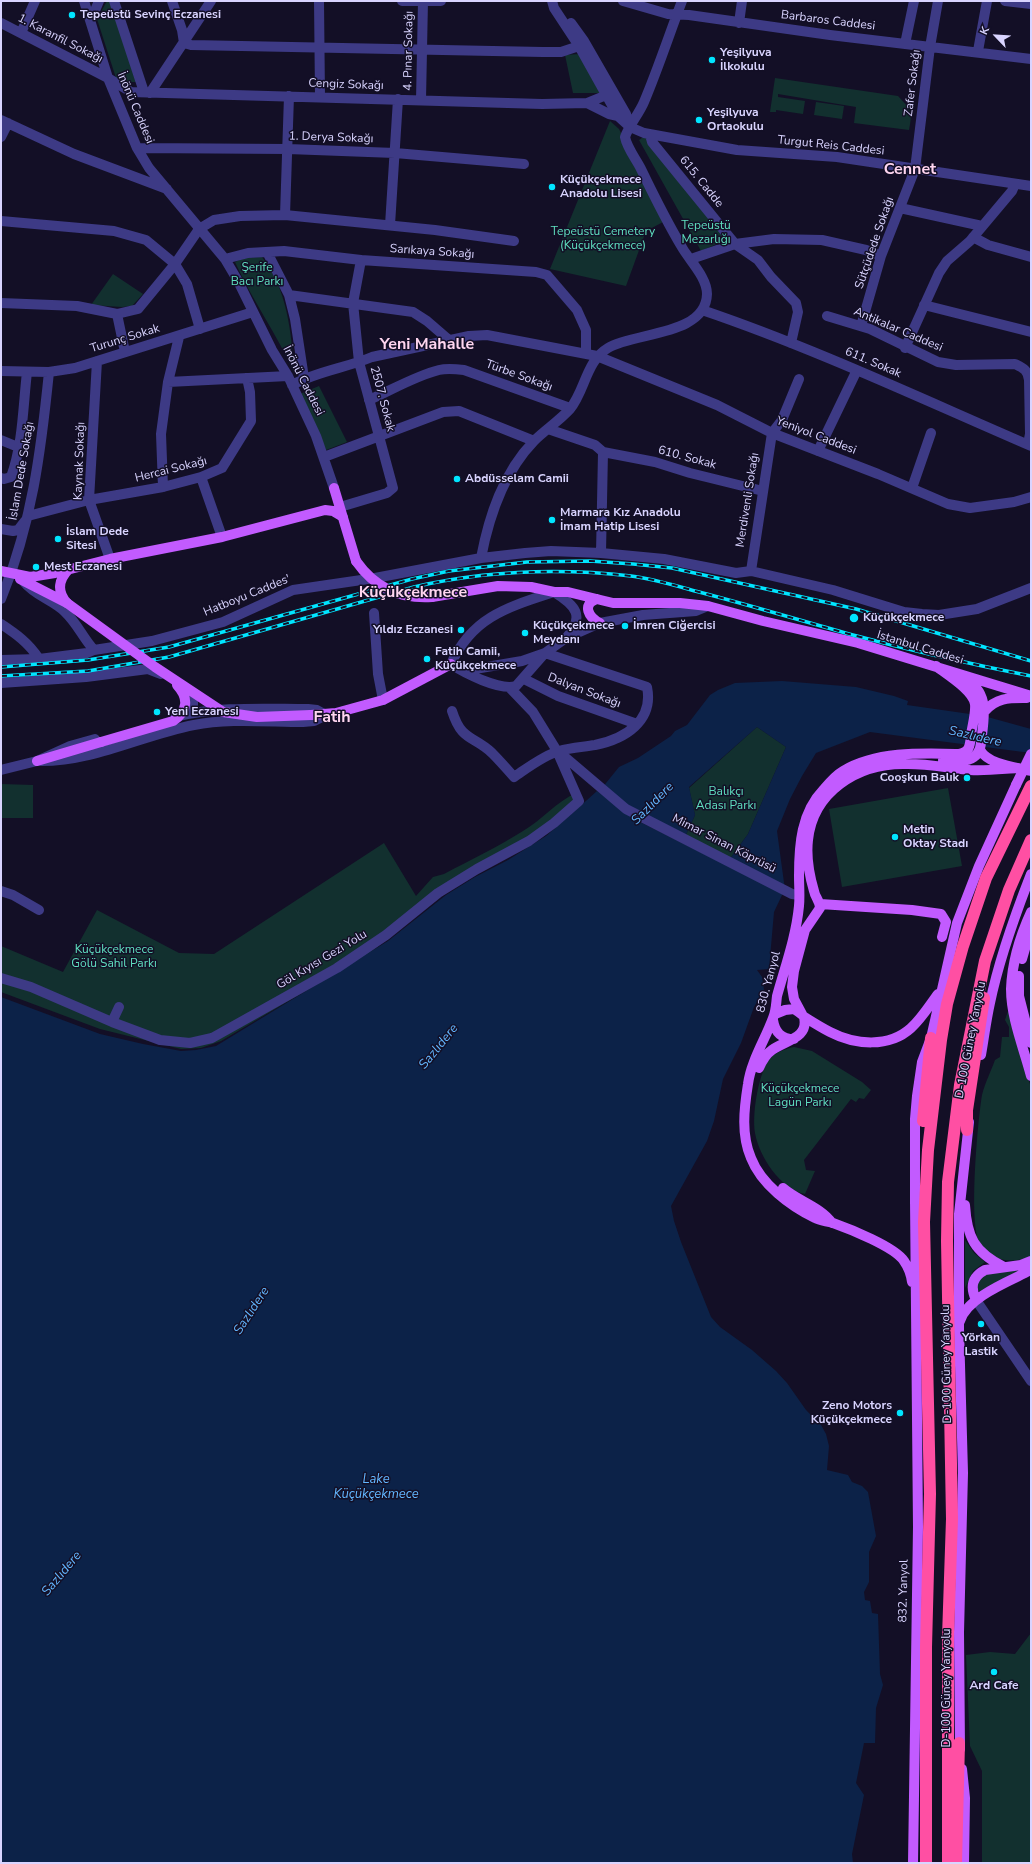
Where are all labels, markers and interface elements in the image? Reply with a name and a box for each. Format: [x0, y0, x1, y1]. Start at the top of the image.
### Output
place label: Tepeüstü Sevinç Eczanesi [80, 8, 221, 22]
street label: Barbaros Caddesi [780, 8, 876, 34]
marker: Tepeüstü Sevinç Eczanesi [67, 10, 77, 20]
street label: 1. Karanfil Sokağı [15, 11, 105, 67]
street label: 4. Pınar Sokağı [401, 11, 417, 91]
north arrow [976, 16, 1016, 56]
text: K [976, 24, 993, 37]
place label: Yeşilyuva İlkokulu [720, 46, 772, 74]
street label: Zafer Sokağı [902, 49, 924, 117]
marker: Yeşilyuva İlkokulu [707, 55, 717, 65]
street label: İnönü Caddesi [113, 70, 157, 146]
street label: Cengiz Sokağı [308, 76, 384, 94]
place label: Yeşilyuva Ortaokulu [707, 106, 764, 134]
marker: Yeşilyuva Ortaokulu [694, 115, 704, 125]
street label: 1. Derya Sokağı [288, 129, 374, 147]
street label: Turgut Reis Caddesi [777, 133, 885, 159]
street label: 615. Cadde [676, 153, 726, 211]
district label: Cennet [884, 160, 936, 180]
place label: Küçükçekmece Anadolu Lisesi [560, 173, 642, 201]
marker: Küçükçekmece Anadolu Lisesi [547, 182, 557, 192]
street label: Sütçüdede Sokağı [852, 195, 898, 291]
park label: Tepeüstü Mezarlığı [681, 219, 731, 247]
park label: Tepeüstü Cemetery (Küçükçekmece) [551, 225, 655, 253]
street label: Sarıkaya Sokağı [389, 242, 475, 262]
park label: Şerife Bacı Parkı [231, 261, 283, 289]
street label: Antikalar Caddesi [851, 305, 945, 355]
street label: Turunç Sokak [89, 322, 161, 356]
district label: Yeni Mahalle [380, 335, 474, 355]
street label: İnönü Caddesi [279, 344, 327, 418]
street label: 611. Sokak [843, 345, 903, 381]
street label: Türbe Sokağı [484, 357, 554, 395]
street label: 2507. Sokak [366, 365, 398, 433]
street label: Yeniyol Caddesi [774, 414, 858, 458]
street label: İslam Dede Sokağı [6, 420, 38, 522]
street label: Kaynak Sokağı [71, 422, 89, 500]
street label: 610. Sokak [656, 443, 718, 473]
street label: Merdivenli Sokağı [733, 452, 763, 548]
street label: Hercai Sokağı [134, 454, 208, 486]
place label: Abdüsselam Camii [465, 472, 569, 486]
marker: Abdüsselam Camii [452, 474, 462, 484]
place label: Marmara Kız Anadolu İmam Hatip Lisesi [560, 506, 681, 534]
marker: Marmara Kız Anadolu İmam Hatip Lisesi [547, 515, 557, 525]
place label: İslam Dede Sitesi [66, 525, 129, 553]
marker: İslam Dede Sitesi [53, 534, 63, 544]
place label: Mest Eczanesi [44, 560, 122, 574]
marker: Mest Eczanesi [31, 562, 41, 572]
street label: Hatboyu Caddes' [202, 572, 292, 620]
district label: Küçükçekmece [359, 583, 467, 603]
place label: Küçükçekmece [863, 611, 944, 625]
marker: Küçükçekmece [848, 612, 860, 624]
place label: Küçükçekmece Meydanı [533, 619, 614, 647]
place label: İmren Ciğercisi [633, 619, 715, 633]
marker: İmren Ciğercisi [620, 621, 630, 631]
place label: Yıldız Eczanesi [373, 623, 453, 637]
marker: Yıldız Eczanesi [456, 625, 466, 635]
marker: Küçükçekmece Meydanı [520, 628, 530, 638]
street label: İstanbul Caddesi [875, 628, 965, 668]
place label: Fatih Camii, Küçükçekmece [435, 645, 516, 673]
marker: Fatih Camii, Küçükçekmece [422, 654, 432, 664]
street label: Dalyan Sokağı [545, 670, 623, 712]
place label: Yeni Eczanesi [165, 705, 239, 719]
marker: Yeni Eczanesi [152, 707, 162, 717]
district label: Fatih [313, 708, 351, 728]
water label: Sazlıdere [947, 723, 1003, 751]
place label: Cooşkun Balık [880, 771, 959, 785]
marker: Cooşkun Balık [962, 773, 972, 783]
water label: Sazlıdere [628, 779, 678, 829]
park label: Balıkçı Adası Parkı [696, 785, 756, 813]
street label: Mimar Sinan Köprüsü [670, 812, 778, 876]
place label: Metin Oktay Stadı [903, 823, 968, 851]
marker: Metin Oktay Stadı [890, 832, 900, 842]
street label: Göl Kıyısı Gezi Yolu [274, 927, 370, 993]
park label: Küçükçekmece Gölü Sahil Parkı [71, 943, 157, 971]
street label: 830. Yanyol [754, 950, 784, 1014]
street label: D-100 Güney Yanyolu [953, 980, 989, 1100]
water label: Sazlıdere [416, 1021, 462, 1073]
park label: Küçükçekmece Lagün Parkı [761, 1082, 839, 1110]
water label: Sazlıdere [231, 1284, 273, 1338]
street label: D-100 Güney Yanyolu [939, 1304, 955, 1424]
marker: Yörkan Lastik [976, 1319, 986, 1329]
place label: Yörkan Lastik [962, 1331, 1000, 1359]
place label: Zeno Motors Küçükçekmece [811, 1399, 892, 1427]
marker: Zeno Motors Küçükçekmece [895, 1408, 905, 1418]
water label: Lake Küçükçekmece [333, 1472, 419, 1503]
water label: Sazlıdere [39, 1548, 85, 1600]
street label: 832. Yanyol [896, 1559, 912, 1623]
street label: D-100 Güney Yanyolu [940, 1629, 954, 1747]
marker: Ard Cafe [989, 1667, 999, 1677]
place label: Ard Cafe [969, 1679, 1019, 1693]

